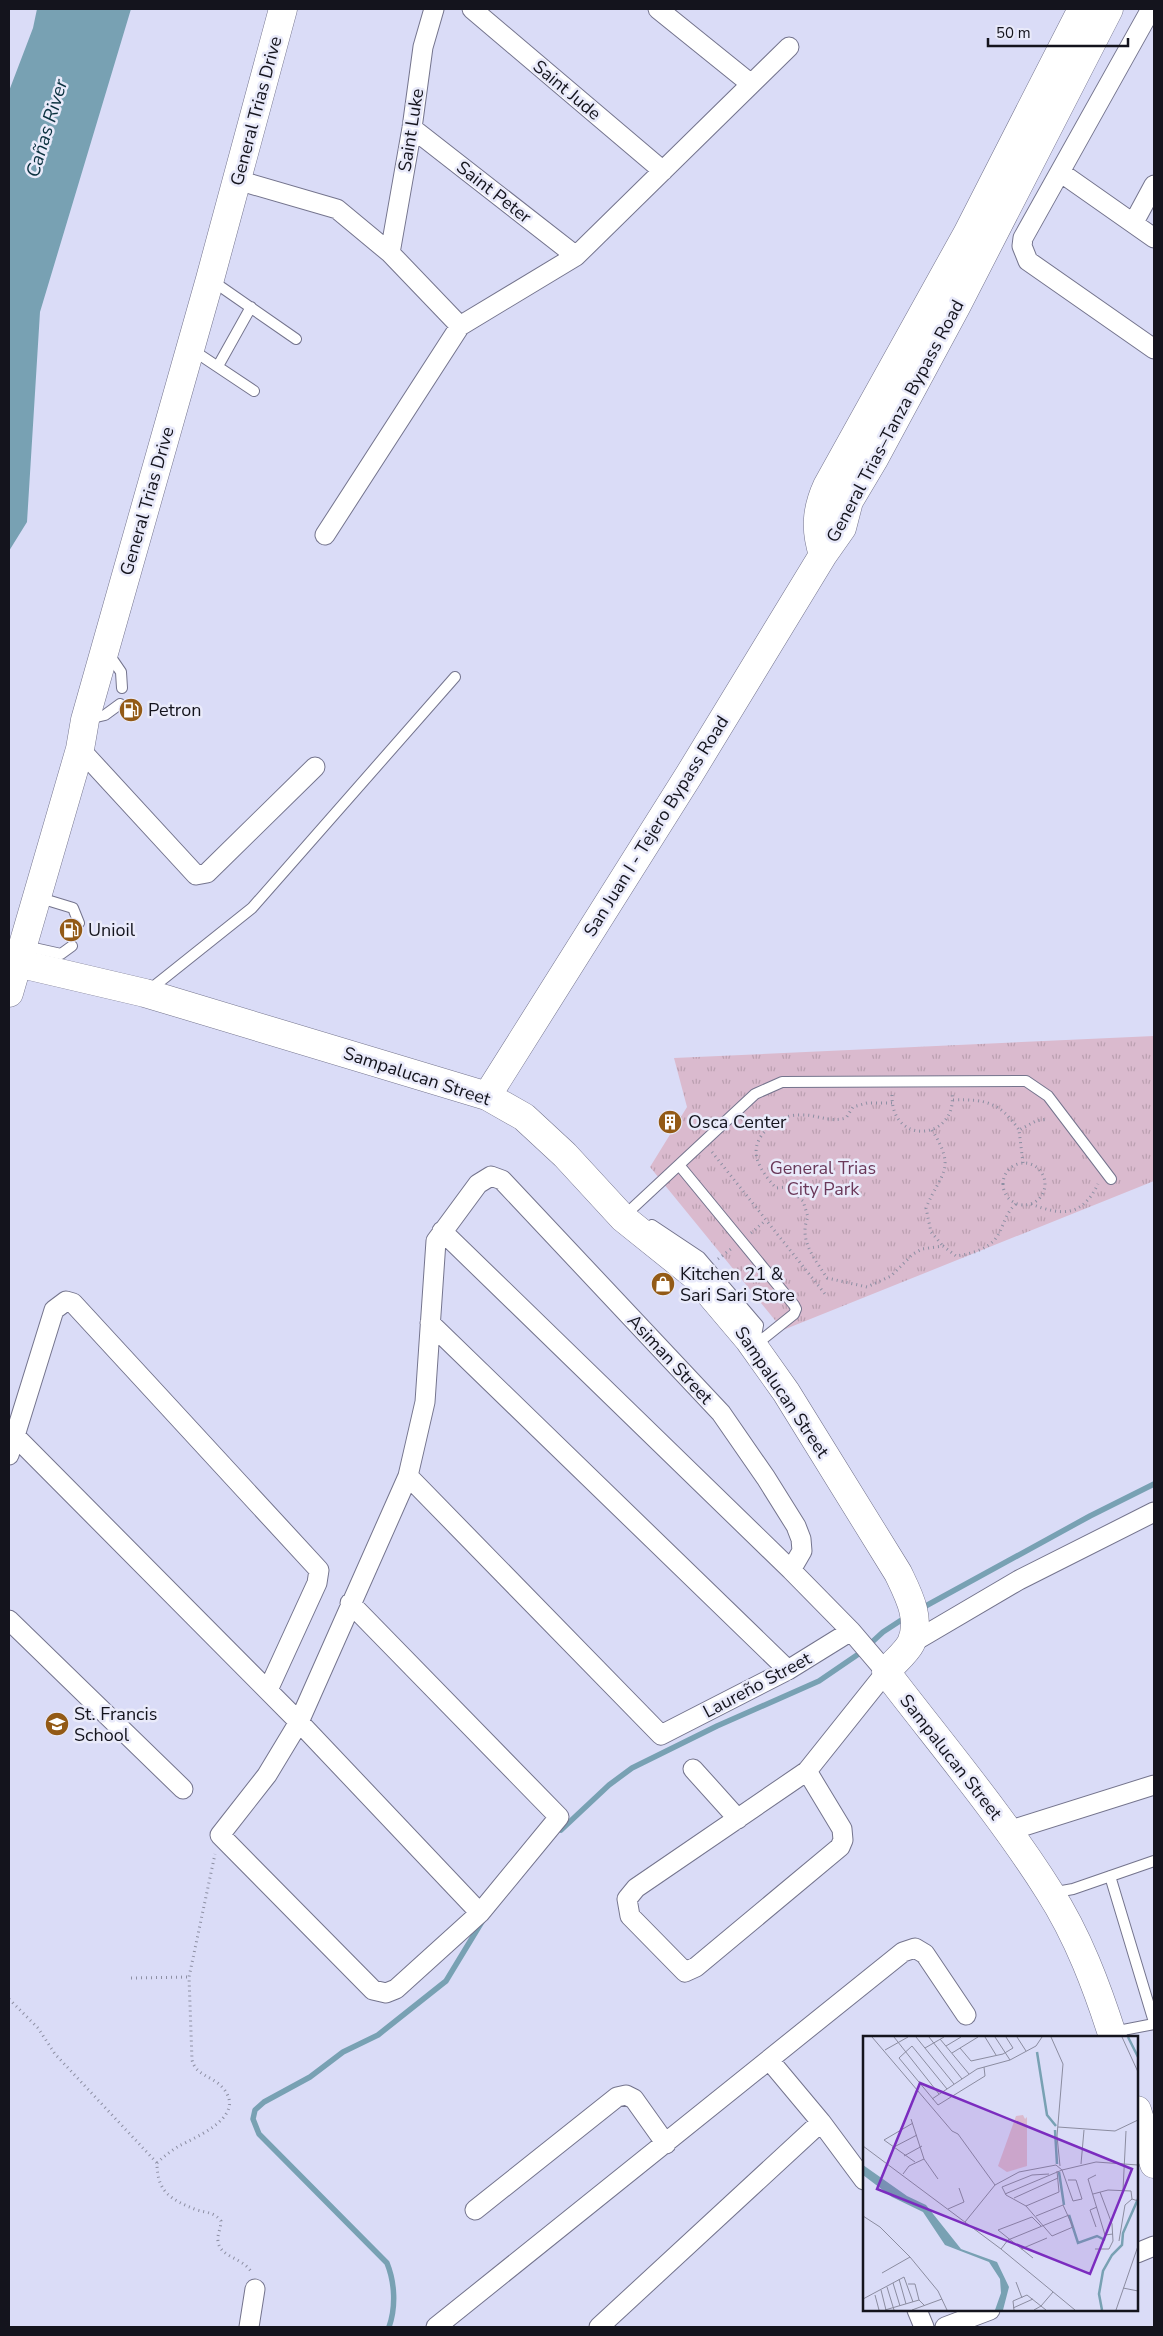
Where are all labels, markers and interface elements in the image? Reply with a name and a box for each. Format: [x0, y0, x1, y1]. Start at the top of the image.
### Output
scale bar [988, 15, 1128, 47]
text: 50 m [996, 23, 1031, 43]
street label: General Trias Drive [224, 34, 288, 188]
street label: Saint Jude [528, 54, 606, 126]
water label: Cañas River [20, 75, 75, 180]
street label: Saint Luke [393, 87, 429, 173]
street label: Saint Peter [452, 155, 537, 229]
street label: General Trias–Tanza Bypass Road [821, 295, 969, 547]
street label: General Trias Drive [114, 424, 180, 578]
fuel station icon: Petron [118, 697, 144, 723]
place label: Petron [148, 698, 201, 722]
street label: San Juan I - Tejero Bypass Road [578, 711, 734, 941]
fuel station icon: Unioil [58, 917, 84, 943]
place label: Unioil [88, 918, 136, 942]
street label: Sampalucan Street [340, 1041, 494, 1111]
building icon: Osca Center [657, 1109, 683, 1135]
place label: Osca Center [688, 1110, 787, 1134]
park label: General Trias City Park [770, 1156, 876, 1201]
place label: Kitchen 21 & Sari Sari Store [680, 1262, 795, 1307]
shop icon: Kitchen 21 & Sari Sari Store [650, 1271, 676, 1297]
street label: Asiman Street [622, 1309, 718, 1410]
street label: Sampalucan Street [729, 1322, 835, 1463]
street label: Laureño Street [699, 1646, 816, 1724]
street label: Sampalucan Street [894, 1689, 1008, 1825]
place label: St. Francis School [74, 1702, 157, 1747]
school or university icon: St. Francis School [44, 1711, 70, 1737]
inset map [863, 2036, 1138, 2311]

